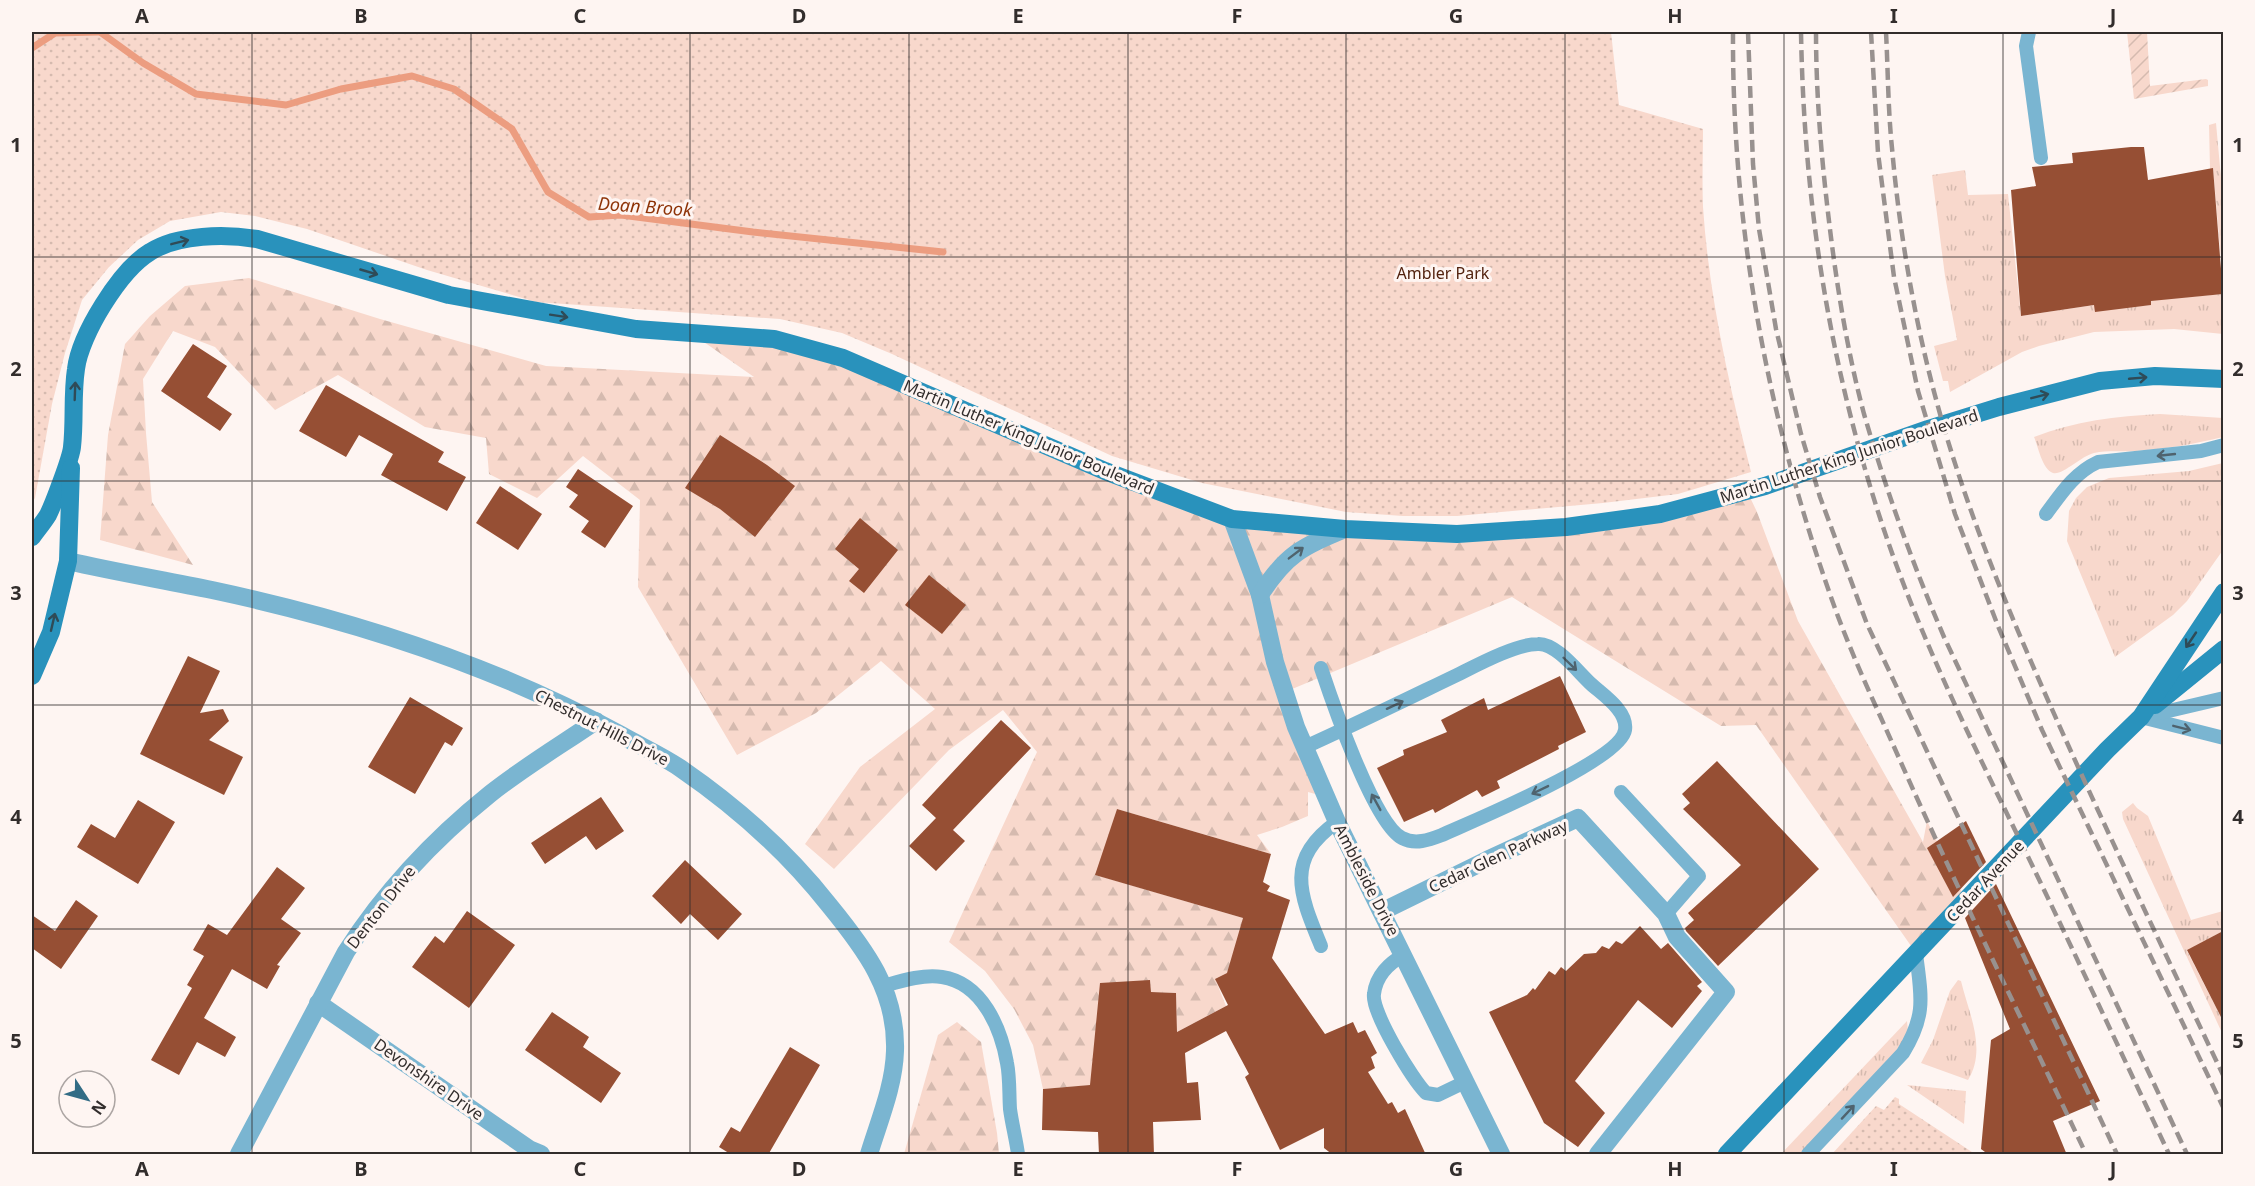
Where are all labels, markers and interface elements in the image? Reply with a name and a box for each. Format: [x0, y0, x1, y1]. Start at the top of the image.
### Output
text: A [135, 2, 149, 29]
text: B [354, 2, 368, 29]
text: C [574, 2, 587, 29]
text: D [792, 2, 806, 29]
text: E [1012, 2, 1024, 29]
text: F [1232, 2, 1242, 29]
text: G [1449, 2, 1463, 29]
text: H [1667, 2, 1683, 29]
text: I [1890, 2, 1898, 29]
text: J [2108, 2, 2116, 29]
text: 1 [10, 131, 22, 158]
text: 1 [2232, 131, 2244, 158]
water label: Doan Brook [597, 191, 694, 221]
one-way arrow [170, 235, 189, 247]
park label: Ambler Park [1397, 262, 1490, 284]
one-way arrow [359, 267, 378, 278]
one-way arrow [548, 310, 568, 321]
text: 2 [10, 355, 22, 382]
text: 2 [2232, 355, 2244, 382]
one-way arrow [2128, 372, 2147, 383]
street label: Martin Luther King Junior Boulevard [900, 374, 1158, 500]
one-way arrow [69, 381, 80, 401]
one-way arrow [2030, 390, 2049, 402]
street label: Martin Luther King Junior Boulevard [1717, 404, 1981, 508]
one-way arrow [2157, 450, 2176, 461]
one-way arrow [1288, 547, 1304, 560]
text: 3 [10, 579, 22, 606]
text: 3 [2232, 579, 2244, 606]
one-way arrow [48, 612, 60, 631]
one-way arrow [2184, 632, 2197, 649]
one-way arrow [1563, 657, 1578, 671]
street label: Chestnut Hills Drive [531, 684, 673, 770]
one-way arrow [1386, 698, 1404, 710]
one-way arrow [2172, 722, 2191, 734]
one-way arrow [1531, 784, 1549, 796]
one-way arrow [1370, 794, 1382, 811]
text: 4 [10, 803, 22, 830]
text: 4 [2232, 803, 2244, 830]
street label: Cedar Glen Parkway [1425, 814, 1572, 898]
street label: Ambleside Drive [1329, 820, 1405, 940]
street label: Cedar Avenue [1941, 835, 2029, 927]
street label: Denton Drive [342, 861, 420, 953]
text: 5 [10, 1027, 22, 1054]
text: 5 [2232, 1027, 2244, 1054]
street label: Devonshire Drive [370, 1033, 488, 1125]
north arrow [57, 1069, 117, 1129]
text: N [86, 1096, 112, 1120]
one-way arrow [1841, 1105, 1855, 1120]
text: A [135, 1155, 149, 1182]
text: B [354, 1155, 368, 1182]
text: C [574, 1155, 587, 1182]
text: D [792, 1155, 806, 1182]
text: E [1012, 1155, 1024, 1182]
text: F [1232, 1155, 1242, 1182]
text: G [1449, 1155, 1463, 1182]
text: H [1667, 1155, 1683, 1182]
text: I [1890, 1155, 1898, 1182]
text: J [2108, 1155, 2116, 1182]

